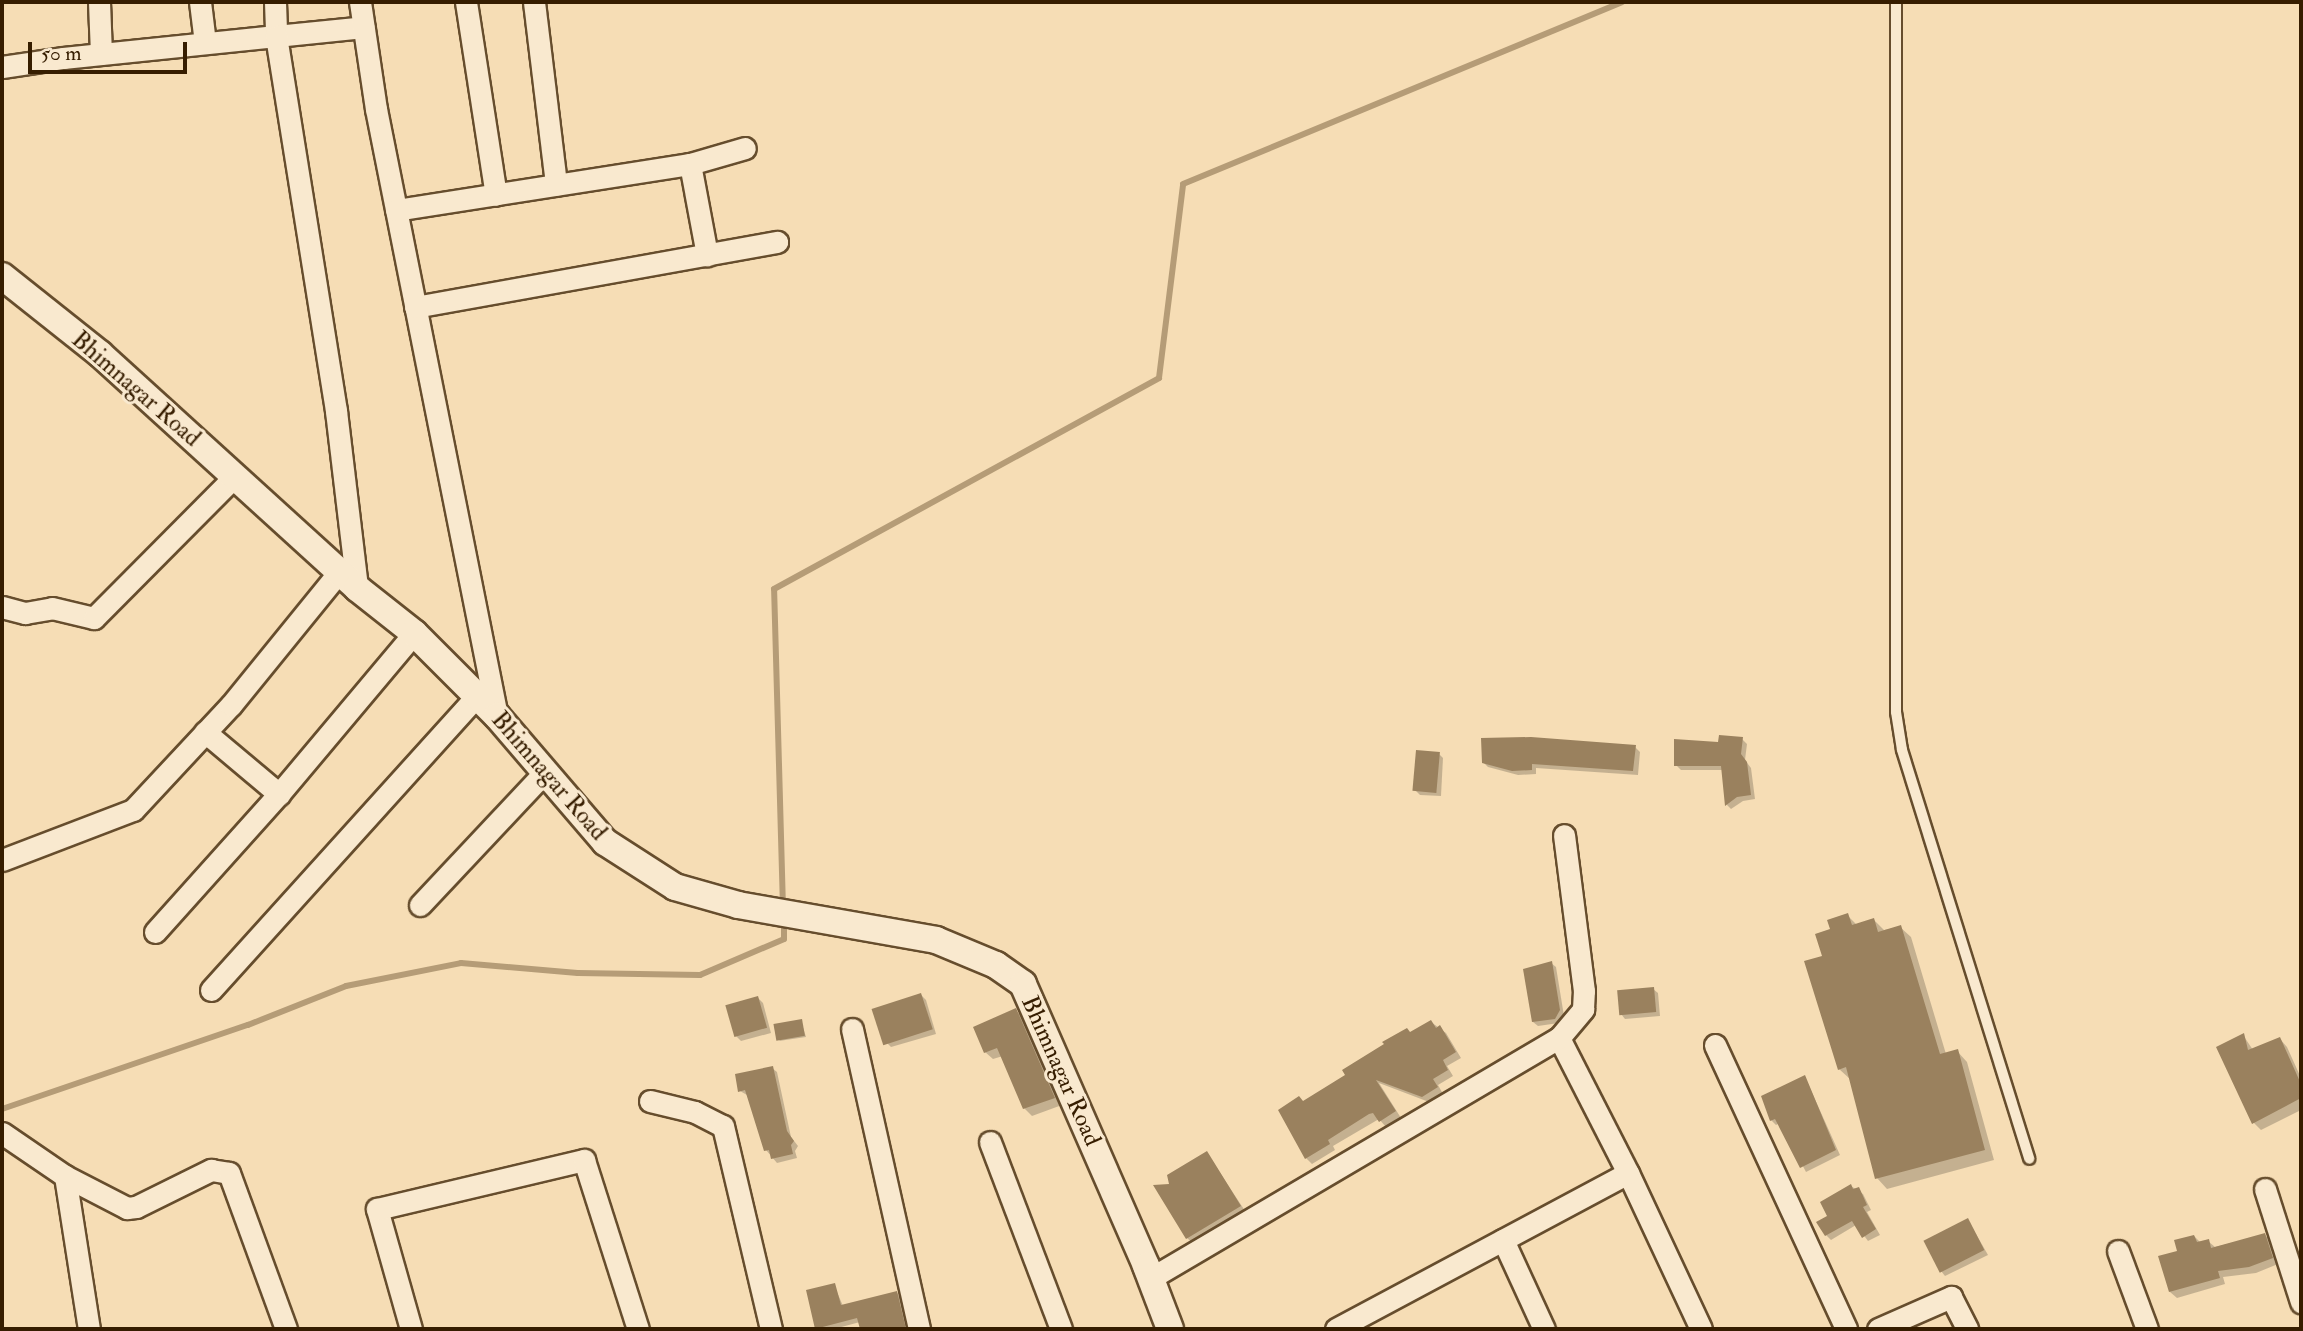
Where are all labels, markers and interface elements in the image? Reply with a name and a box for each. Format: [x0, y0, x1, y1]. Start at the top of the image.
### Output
scale bar [32, 28, 191, 72]
text: 50 m [41, 40, 82, 67]
street label: Bhimnagar Road [66, 325, 206, 453]
street label: Bhimnagar Road [485, 706, 613, 846]
street label: Bhimnagar Road [1015, 991, 1107, 1151]

